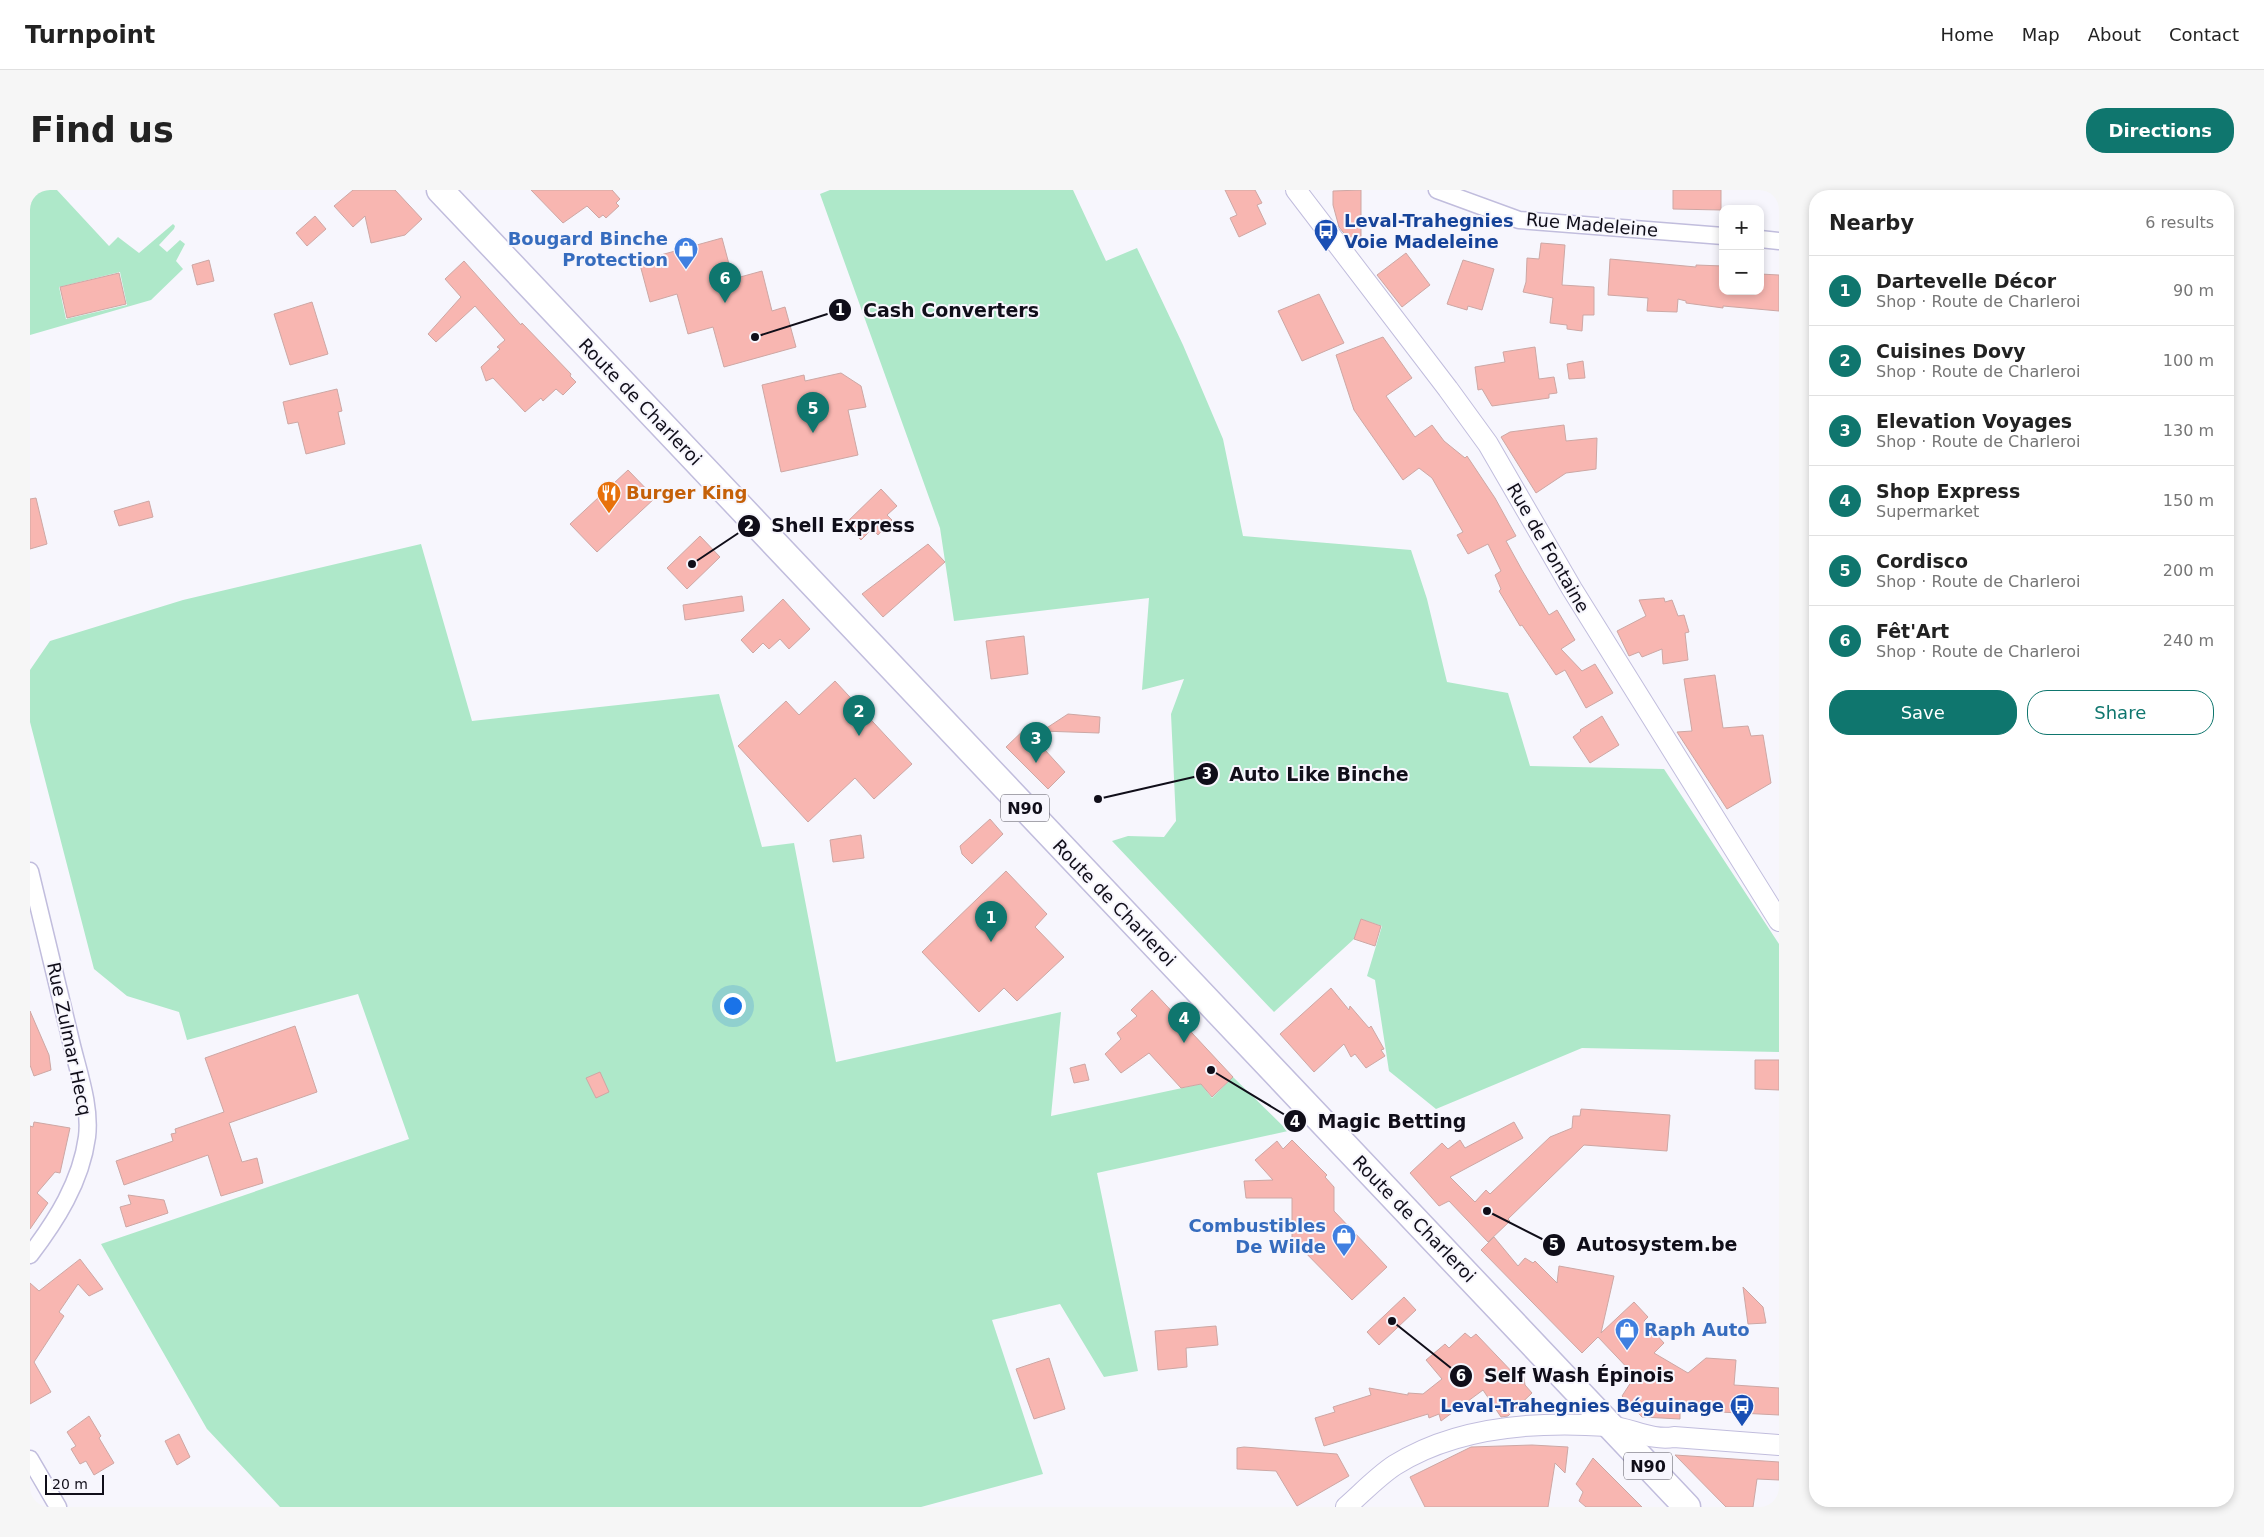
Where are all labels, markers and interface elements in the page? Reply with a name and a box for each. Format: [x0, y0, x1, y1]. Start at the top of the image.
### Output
text: Turnpoint [25, 21, 155, 49]
text: Home [1941, 24, 1994, 45]
text: Map [2022, 24, 2060, 45]
text: About [2088, 24, 2141, 45]
text: Contact [2169, 24, 2239, 45]
button: Directions [2086, 108, 2234, 153]
text: Find us [30, 110, 174, 150]
map controls [1719, 205, 1764, 295]
button: + [1719, 205, 1764, 250]
street label: Rue Madeleine [1525, 208, 1659, 241]
place label: Leval-Trahegnies Voie Madeleine [1344, 210, 1514, 252]
text: Nearby [1829, 211, 1914, 235]
text: 6 results [2145, 213, 2214, 232]
bus stop icon: Leval-Trahegnies Voie Madeleine [1313, 218, 1339, 252]
place label: Bougard Binche Protection [508, 228, 668, 270]
shop icon: Bougard Binche Protection [673, 236, 699, 270]
button: − [1719, 250, 1764, 295]
pin: 6 [709, 262, 741, 303]
text: Dartevelle Décor [1876, 270, 2056, 292]
text: 1 [1839, 281, 1851, 300]
text: 90 m [2173, 281, 2214, 300]
text: Shop · Route de Charleroi [1876, 292, 2081, 311]
callout: Cash Converters [828, 293, 1049, 327]
text: Cash Converters [863, 299, 1039, 321]
text: 1 [835, 301, 845, 319]
street label: Route de Charleroi [575, 334, 706, 469]
text: Cuisines Dovy [1876, 340, 2026, 362]
text: 2 [1839, 351, 1851, 370]
text: 100 m [2163, 351, 2214, 370]
text: Shop · Route de Charleroi [1876, 362, 2081, 381]
pin: 5 [797, 392, 829, 433]
text: Elevation Voyages [1876, 410, 2072, 432]
text: 3 [1839, 421, 1851, 440]
text: 130 m [2163, 421, 2214, 440]
text: Shop · Route de Charleroi [1876, 432, 2081, 451]
street label: Rue de Fontaine [1503, 479, 1594, 616]
restaurant icon: Burger King [596, 480, 622, 514]
text: Shop Express [1876, 480, 2020, 502]
place label: Burger King [626, 482, 747, 503]
text: 4 [1839, 491, 1851, 510]
text: 150 m [2163, 491, 2214, 510]
text: Supermarket [1876, 502, 1979, 521]
callout: Shell Express [737, 509, 925, 543]
text: Shell Express [771, 514, 915, 536]
text: 2 [744, 517, 754, 535]
text: Cordisco [1876, 550, 1968, 572]
text: 5 [1839, 561, 1851, 580]
text: 200 m [2163, 561, 2214, 580]
text: Shop · Route de Charleroi [1876, 572, 2081, 591]
text: Fêt'Art [1876, 620, 1949, 642]
text: 6 [1839, 631, 1851, 650]
text: 240 m [2163, 631, 2214, 650]
text: Shop · Route de Charleroi [1876, 642, 2081, 661]
button: Save [1829, 690, 2017, 735]
button: Share [2027, 690, 2214, 735]
pin: 2 [843, 695, 875, 736]
pin: 3 [1020, 722, 1052, 763]
callout: Auto Like Binche [1195, 757, 1419, 791]
text: Auto Like Binche [1229, 763, 1409, 785]
text: 3 [1202, 765, 1212, 783]
road number: N90 [1001, 794, 1049, 822]
street label: Route de Charleroi [1049, 835, 1180, 970]
pin: 1 [975, 901, 1007, 942]
street label: Rue Zulmar Hecq [43, 960, 96, 1118]
your location [720, 993, 746, 1019]
pin: 4 [1168, 1002, 1200, 1043]
callout: Magic Betting [1283, 1104, 1477, 1138]
text: Magic Betting [1318, 1110, 1466, 1132]
text: 4 [1290, 1113, 1300, 1131]
street label: Route de Charleroi [1349, 1151, 1480, 1286]
place label: Combustibles De Wilde [1189, 1215, 1326, 1257]
shop icon: Combustibles De Wilde [1331, 1223, 1357, 1257]
callout: Autosystem.be [1541, 1228, 1747, 1262]
text: Autosystem.be [1577, 1233, 1737, 1255]
text: 5 [1549, 1236, 1559, 1254]
shop icon: Raph Auto [1614, 1317, 1640, 1351]
place label: Raph Auto [1644, 1319, 1750, 1340]
callout: Self Wash Épinois [1449, 1359, 1684, 1393]
text: Self Wash Épinois [1484, 1364, 1674, 1386]
text: 6 [1456, 1367, 1466, 1385]
bus stop icon: Leval-Trahegnies Béguinage [1729, 1393, 1755, 1427]
place label: Leval-Trahegnies Béguinage [1440, 1395, 1724, 1416]
road number: N90 [1624, 1452, 1672, 1480]
scale bar [45, 1472, 104, 1495]
text: 20 m [52, 1476, 88, 1492]

